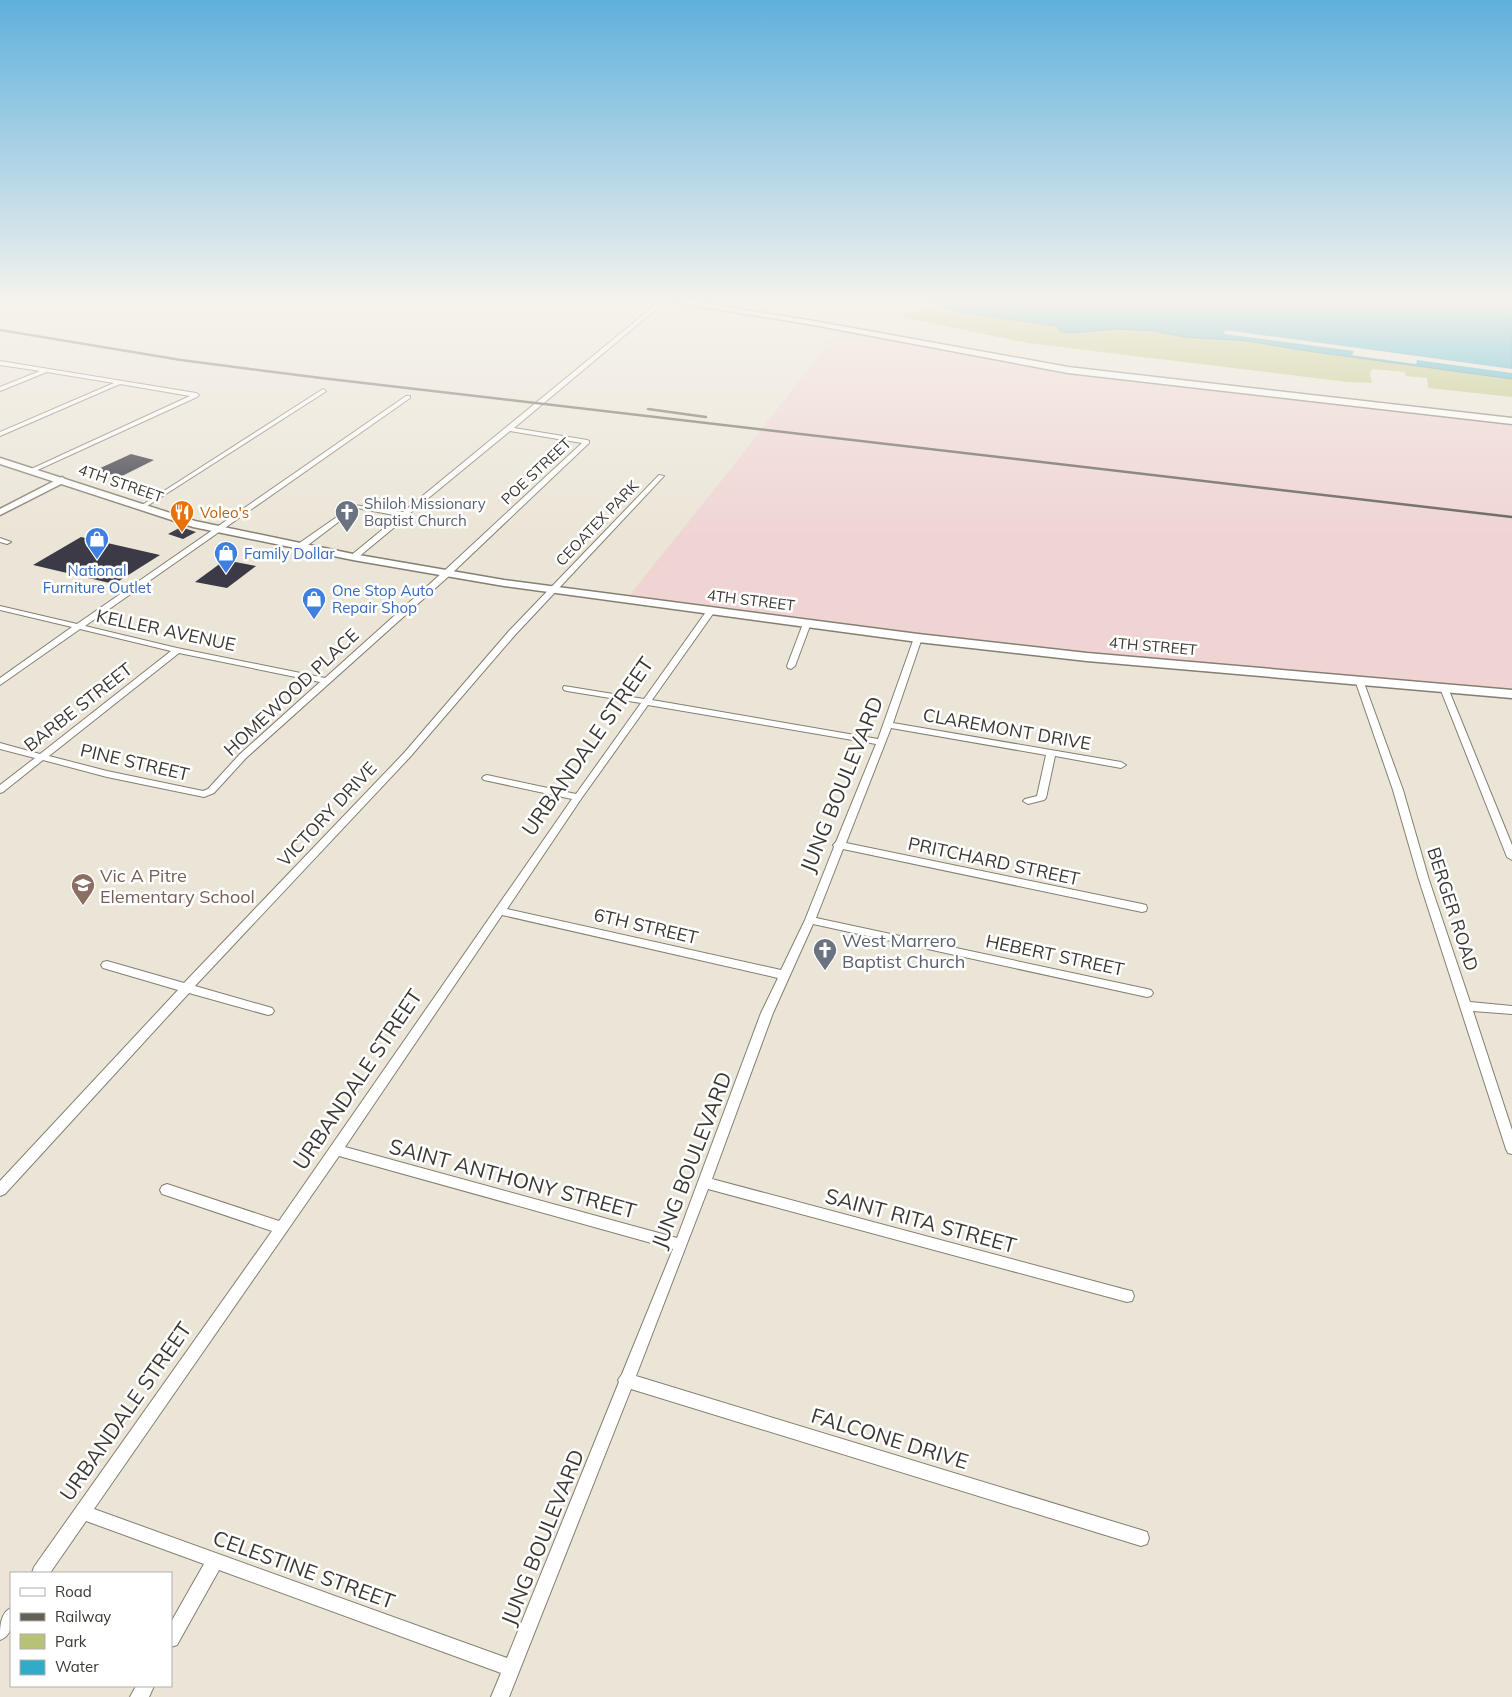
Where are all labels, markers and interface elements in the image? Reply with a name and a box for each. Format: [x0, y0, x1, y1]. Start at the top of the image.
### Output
street label: POE STREET [497, 434, 575, 508]
street label: 4TH STREET [76, 460, 166, 506]
street label: CEOATEX PARK [551, 476, 643, 570]
place label: Shiloh Missionary Baptist Church [364, 494, 486, 530]
restaurant icon: Voleo's [169, 499, 195, 533]
church icon: Shiloh Missionary Baptist Church [334, 499, 360, 533]
place label: Voleo's [200, 503, 249, 522]
shop icon: National Furniture Outlet [84, 526, 110, 560]
shop icon: Family Dollar [213, 540, 239, 574]
place label: Family Dollar [244, 544, 335, 563]
place label: National Furniture Outlet [43, 561, 151, 597]
place label: One Stop Auto Repair Shop [332, 581, 434, 617]
street label: 4TH STREET [706, 585, 796, 615]
shop icon: One Stop Auto Repair Shop [301, 586, 327, 620]
street label: KELLER AVENUE [94, 604, 238, 656]
street label: HOMEWOOD PLACE [219, 623, 363, 761]
street label: 4TH STREET [1108, 633, 1198, 659]
street label: URBANDALE STREET [515, 651, 659, 840]
street label: BARBE STREET [19, 657, 137, 757]
street label: JUNG BOULEVARD [794, 692, 888, 876]
street label: CLAREMONT DRIVE [921, 703, 1093, 755]
street label: PINE STREET [78, 738, 192, 786]
street label: VICTORY DRIVE [273, 757, 381, 871]
street label: PRITCHARD STREET [906, 832, 1082, 890]
street label: BERGER ROAD [1422, 844, 1484, 974]
place label: Vic A Pitre Elementary School [100, 864, 255, 908]
school or university icon: Vic A Pitre Elementary School [70, 872, 96, 906]
street label: 6TH STREET [592, 903, 700, 949]
place label: West Marrero Baptist Church [842, 929, 965, 973]
street label: HEBERT STREET [984, 929, 1126, 981]
church icon: West Marrero Baptist Church [812, 937, 838, 971]
street label: URBANDALE STREET [287, 983, 427, 1174]
street label: JUNG BOULEVARD [645, 1068, 737, 1252]
street label: SAINT ANTHONY STREET [387, 1132, 640, 1224]
street label: SAINT RITA STREET [823, 1182, 1020, 1258]
street label: URBANDALE STREET [53, 1316, 197, 1505]
street label: FALCONE DRIVE [808, 1402, 972, 1474]
street label: JUNG BOULEVARD [495, 1445, 589, 1629]
street label: CELESTINE STREET [209, 1524, 399, 1614]
legend [10, 1572, 172, 1687]
text: Road [55, 1582, 92, 1601]
text: Railway [55, 1607, 111, 1626]
text: Park [55, 1632, 87, 1651]
text: Water [55, 1657, 99, 1676]

